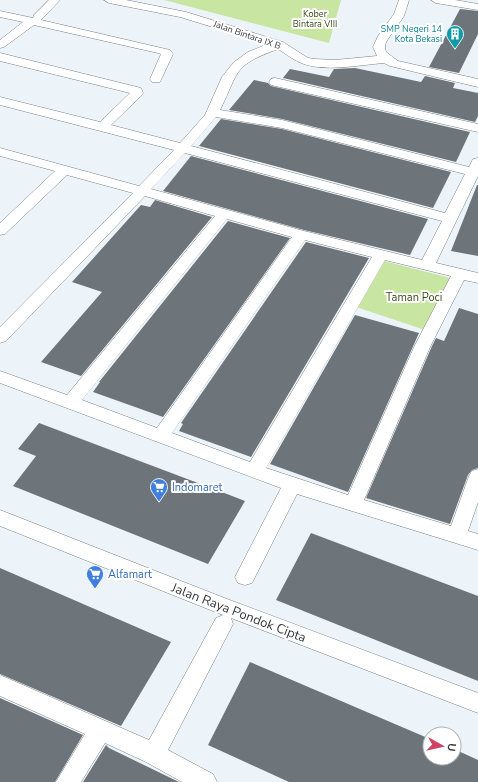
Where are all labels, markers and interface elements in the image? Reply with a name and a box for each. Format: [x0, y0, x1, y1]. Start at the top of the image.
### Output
park label: Kober Bintara VIII [293, 8, 337, 30]
street label: Jalan Bintara IX B [211, 18, 282, 52]
place label: SMP Negeri 14 Kota Bekasi [381, 23, 443, 45]
building icon: SMP Negeri 14 Kota Bekasi [445, 24, 465, 49]
park label: Taman Poci [386, 290, 442, 305]
supermarket icon: Indomaret [149, 477, 169, 502]
place label: Indomaret [172, 480, 223, 495]
supermarket icon: Alfamart [85, 564, 105, 589]
place label: Alfamart [108, 567, 152, 582]
street label: Jalan Raya Pondok Cipta [168, 579, 309, 647]
north arrow [422, 726, 462, 766]
text: U [443, 742, 459, 752]

